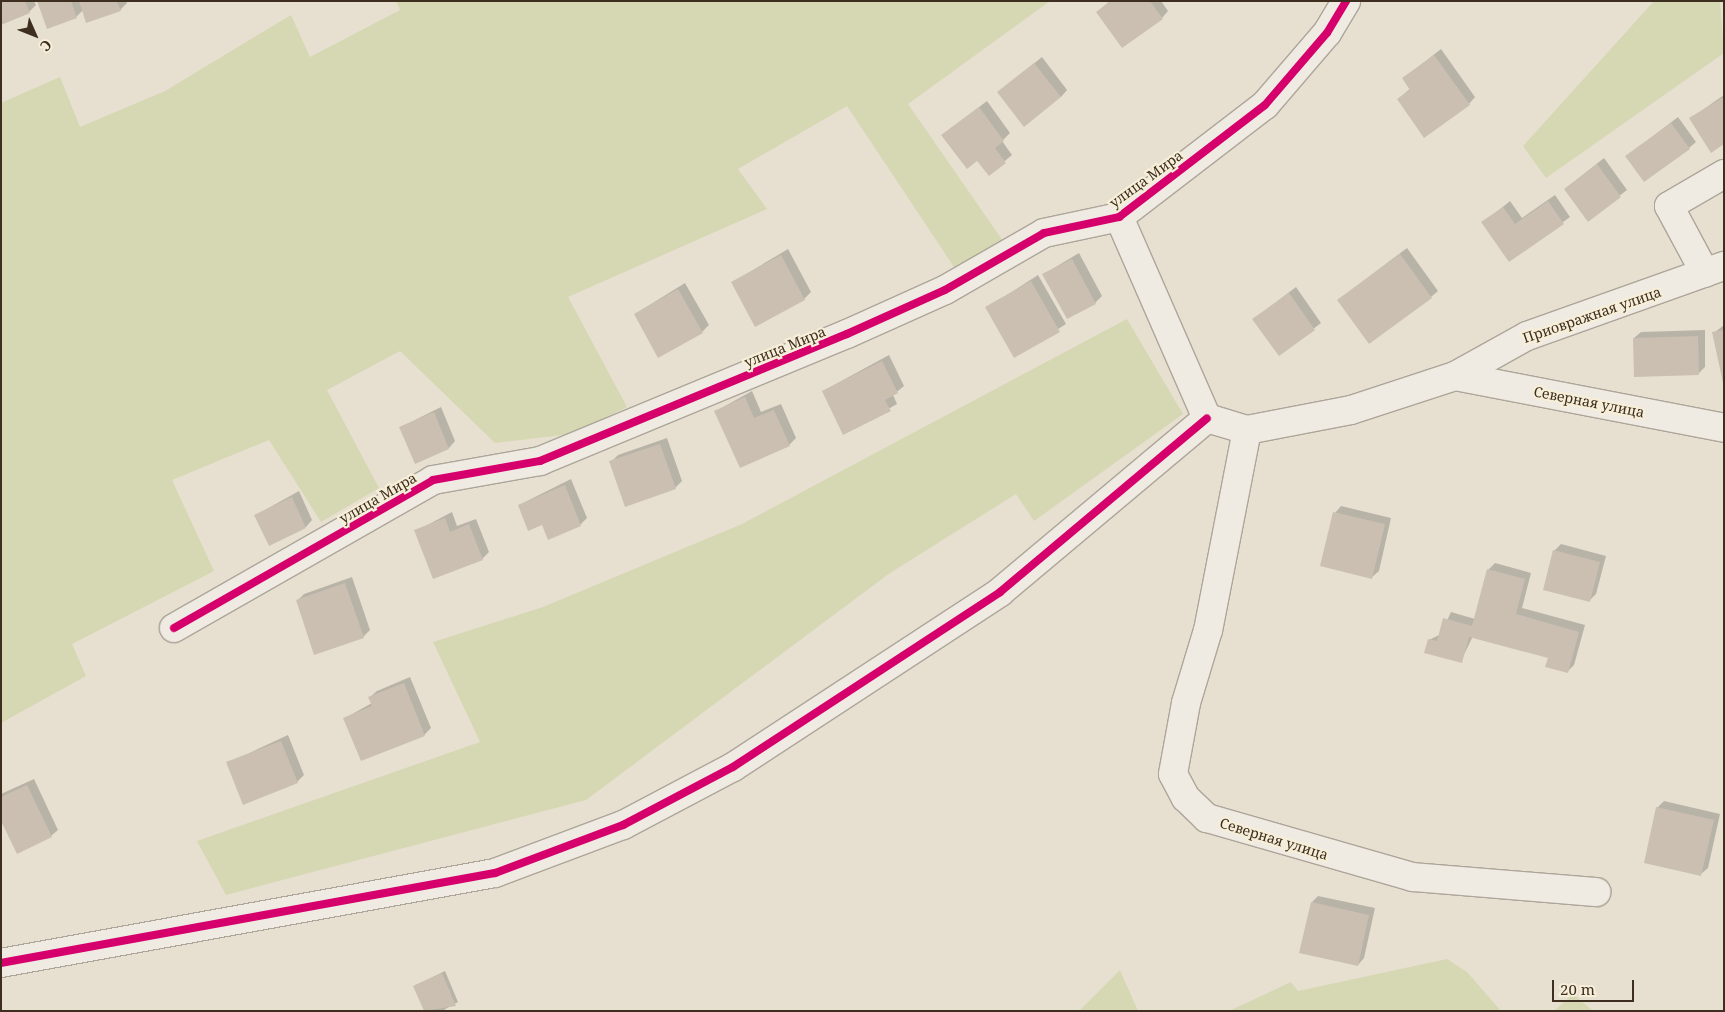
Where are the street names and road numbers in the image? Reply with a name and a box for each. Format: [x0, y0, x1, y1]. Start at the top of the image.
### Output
street label: улица Мира [1106, 147, 1186, 211]
street label: Приовражная улица [1520, 283, 1664, 347]
street label: улица Мира [742, 323, 828, 371]
street label: Северная улица [1532, 383, 1646, 421]
street label: улица Мира [336, 469, 420, 527]
street label: Северная улица [1218, 815, 1330, 863]

